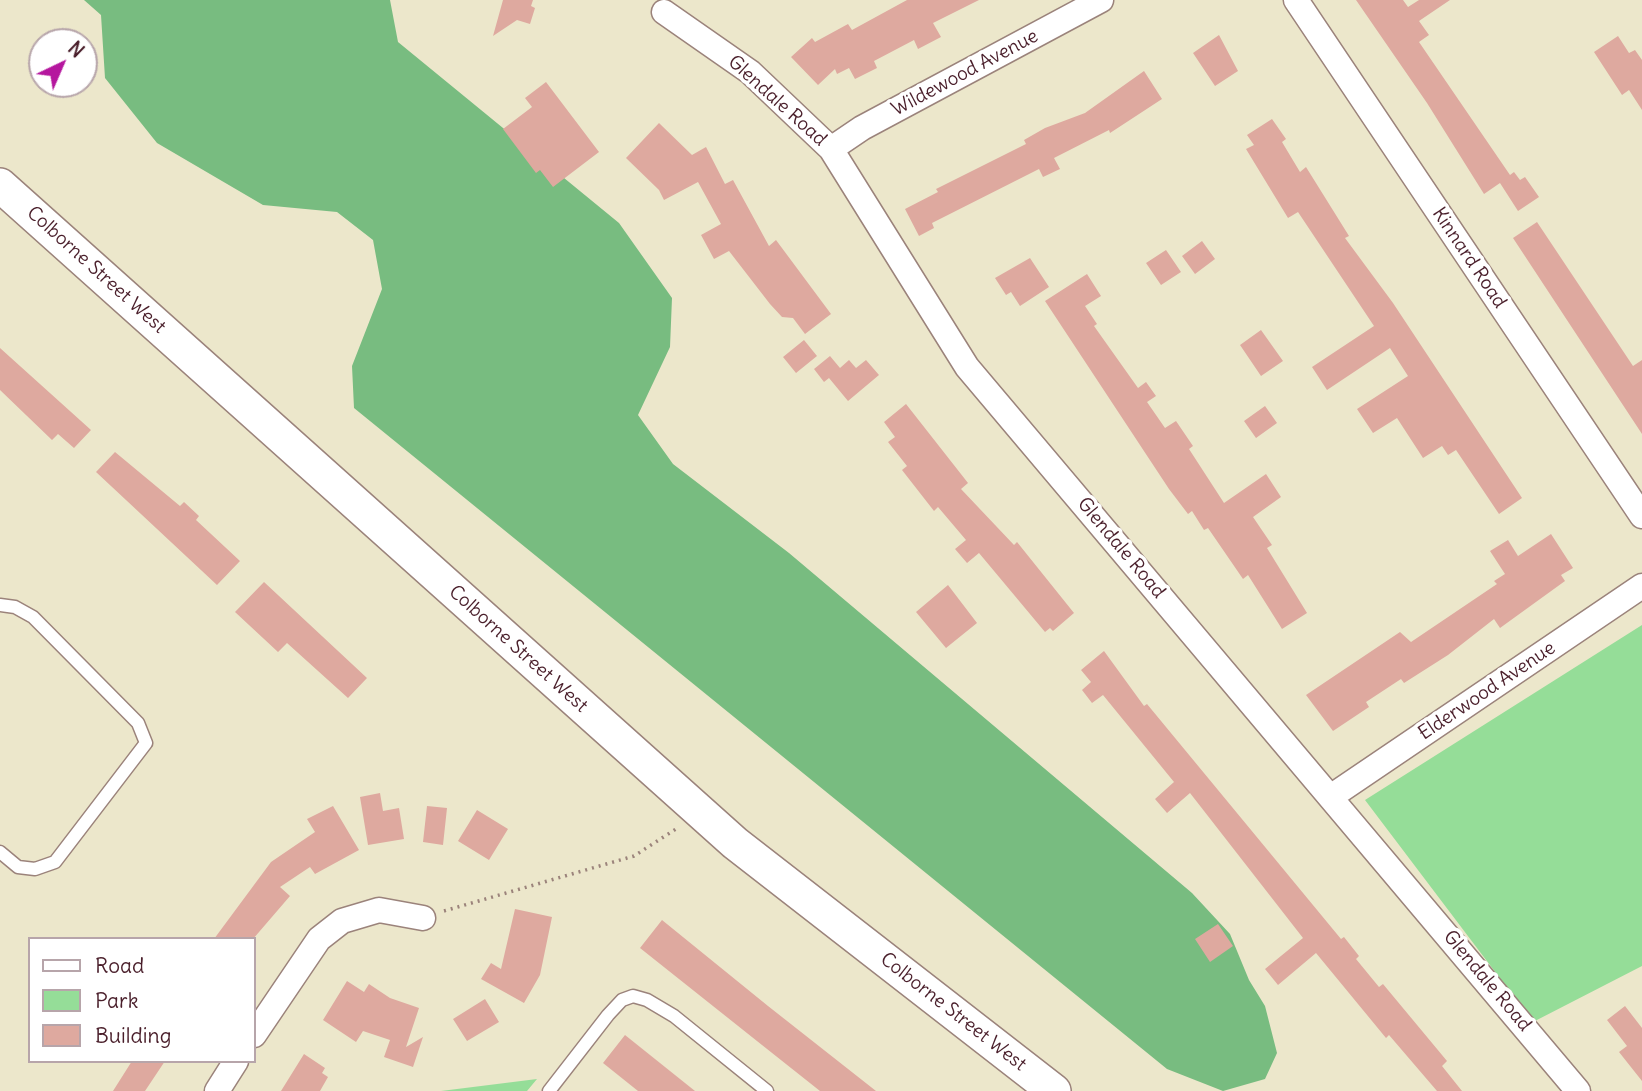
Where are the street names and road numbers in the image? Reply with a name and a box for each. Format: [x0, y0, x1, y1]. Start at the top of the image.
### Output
street label: Wildewood Avenue [888, 25, 1042, 121]
street label: Glendale Road [723, 51, 831, 151]
street label: Colborne Street West [22, 202, 170, 338]
street label: Kinnard Road [1427, 203, 1511, 313]
street label: Glendale Road [1072, 493, 1170, 603]
street label: Colborne Street West [444, 581, 592, 717]
street label: Elderwood Avenue [1414, 637, 1560, 745]
street label: Glendale Road [1438, 926, 1536, 1036]
street label: Colborne Street West [875, 948, 1031, 1076]

